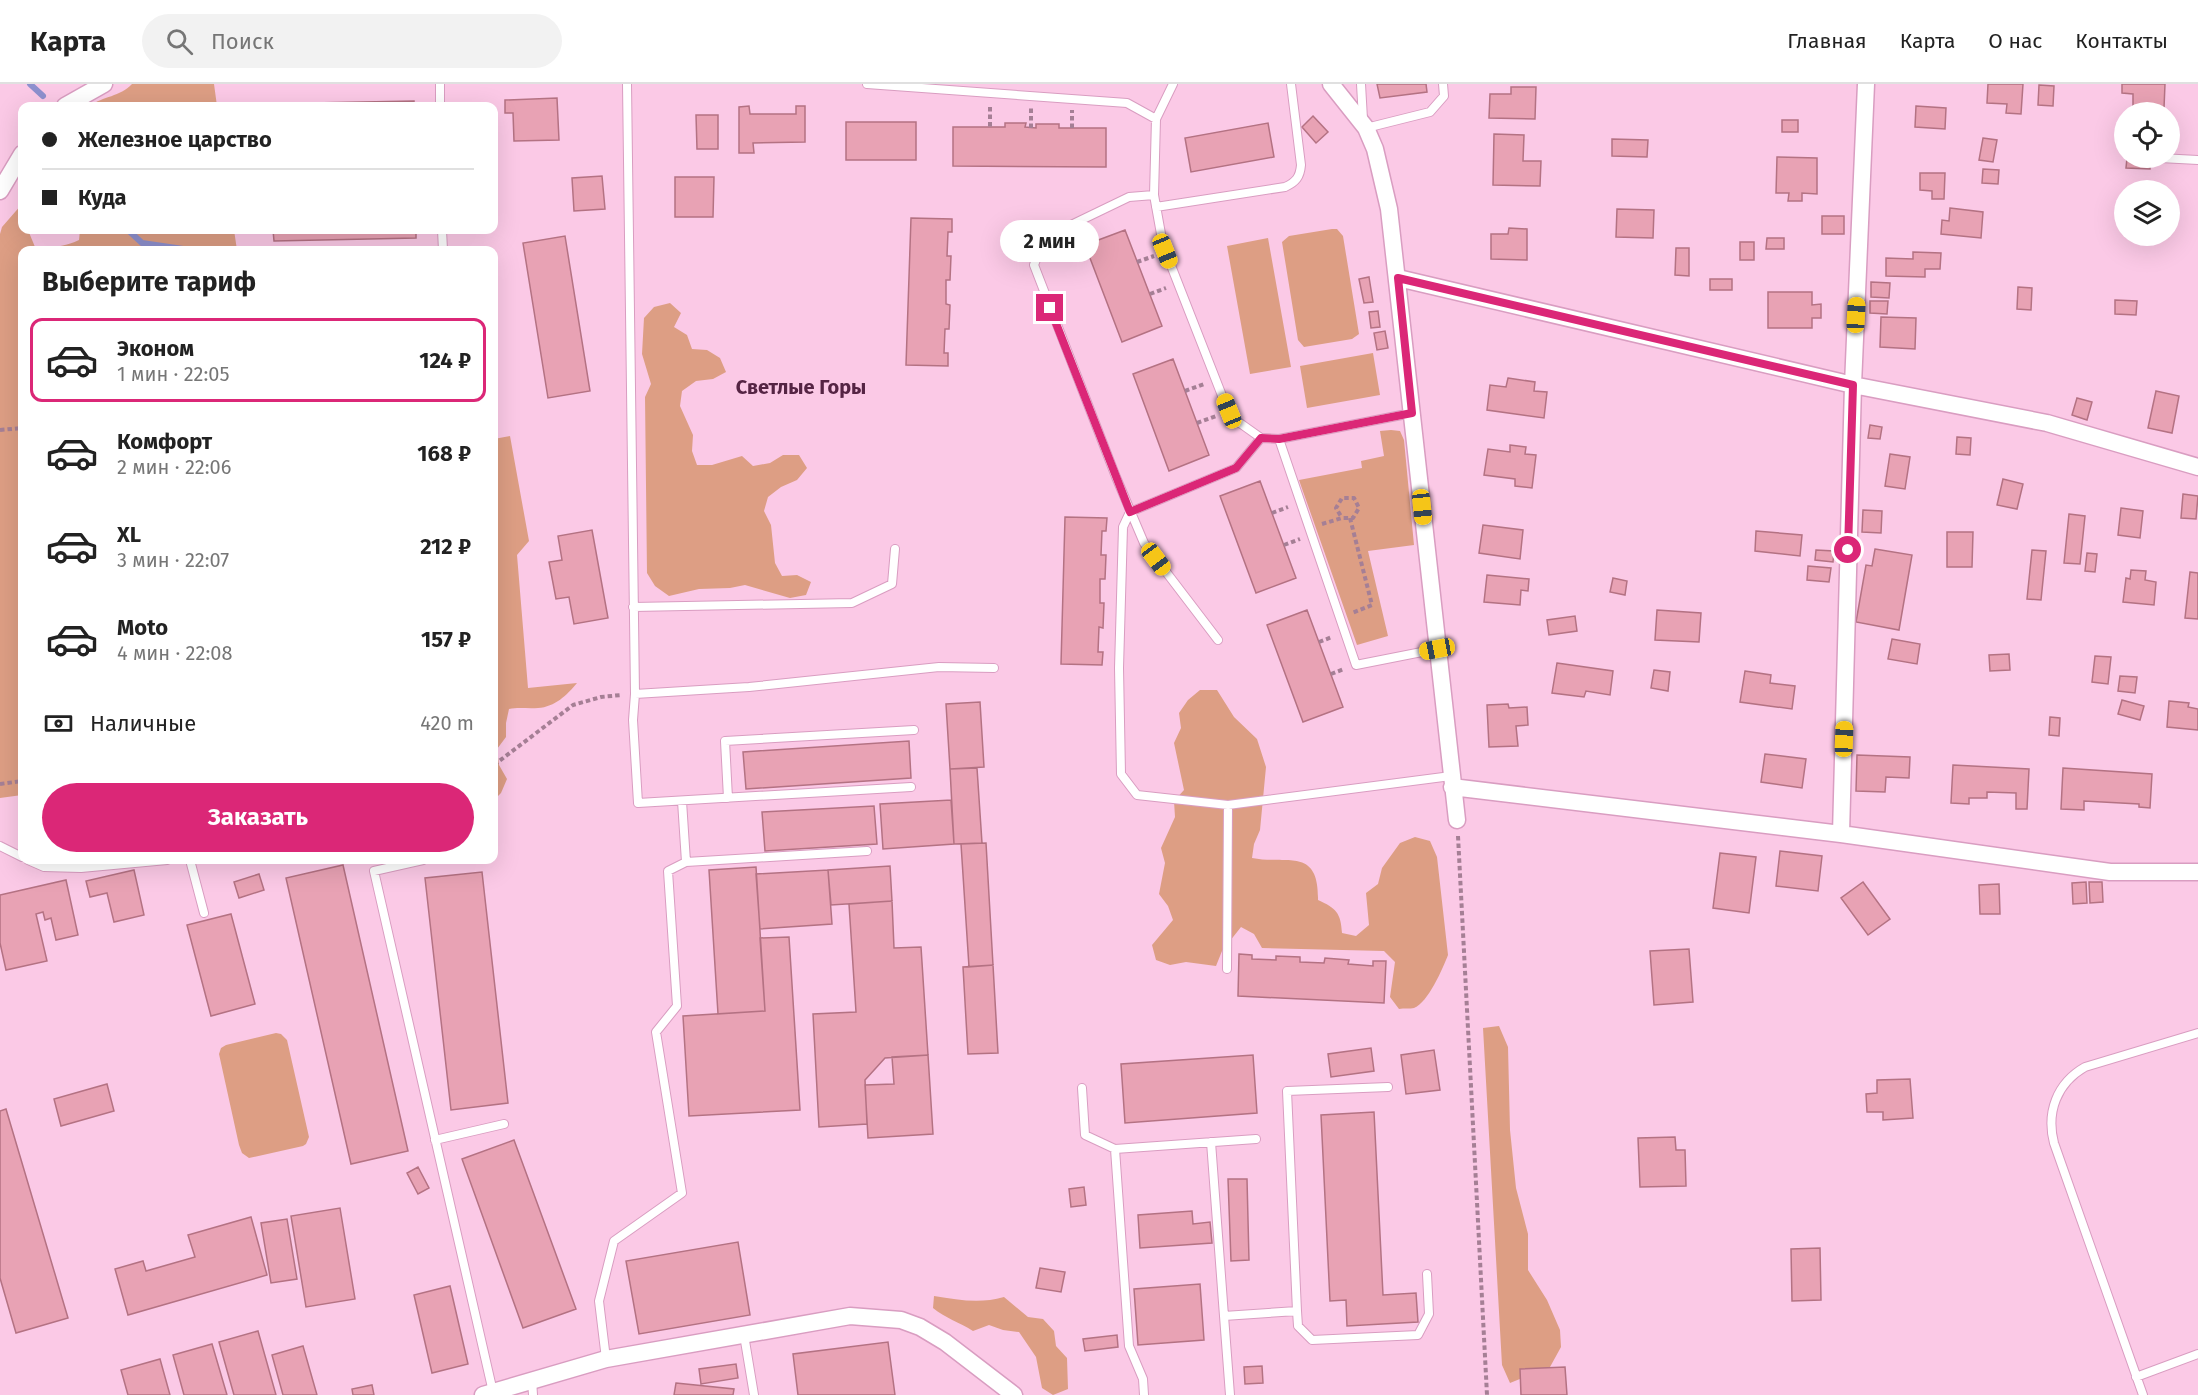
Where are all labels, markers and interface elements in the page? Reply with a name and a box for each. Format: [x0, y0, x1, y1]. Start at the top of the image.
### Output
search box [142, 14, 562, 68]
text: Карта [30, 25, 106, 58]
icon: search [163, 25, 196, 58]
text: Поиск [211, 28, 274, 55]
text: Главная [1787, 28, 1867, 54]
text: Карта [1900, 28, 1955, 54]
text: О нас [1988, 28, 2042, 54]
text: Контакты [2075, 28, 2168, 54]
map controls [2114, 102, 2180, 246]
button: locate [2114, 102, 2180, 168]
text: Железное царство [78, 126, 272, 153]
button: layers [2114, 180, 2180, 246]
text: Куда [78, 184, 127, 211]
callout: 2 мин [1000, 221, 1100, 263]
text: 2 мин [1023, 229, 1076, 253]
car [1150, 231, 1180, 271]
text: Выберите тариф [42, 266, 256, 298]
route end [1036, 294, 1063, 321]
car [1846, 297, 1866, 333]
icon: car [45, 333, 99, 387]
text: Эконом [117, 335, 194, 362]
text: 124 ₽ [419, 347, 471, 374]
text: 1 мин · 22:05 [117, 362, 229, 386]
district label: Светлые Горы [736, 375, 866, 399]
car [1214, 391, 1244, 431]
icon: car [45, 426, 99, 480]
text: Комфорт [117, 428, 212, 455]
text: 168 ₽ [417, 440, 471, 467]
text: 2 мин · 22:06 [117, 455, 231, 479]
car [1411, 488, 1433, 526]
icon: car [45, 519, 99, 573]
text: XL [117, 521, 141, 548]
text: 212 ₽ [420, 533, 471, 560]
route start [1834, 536, 1861, 563]
car [1138, 539, 1174, 579]
text: 3 мин · 22:07 [117, 548, 229, 572]
icon: car [45, 612, 99, 666]
text: Moto [117, 614, 168, 641]
text: 157 ₽ [421, 626, 471, 653]
car [1418, 637, 1456, 661]
text: 4 мин · 22:08 [117, 641, 232, 665]
icon: cash [42, 707, 75, 740]
text: Наличные [90, 710, 196, 737]
text: 420 m [420, 711, 474, 735]
car [1834, 721, 1854, 757]
button: Заказать [42, 783, 474, 852]

